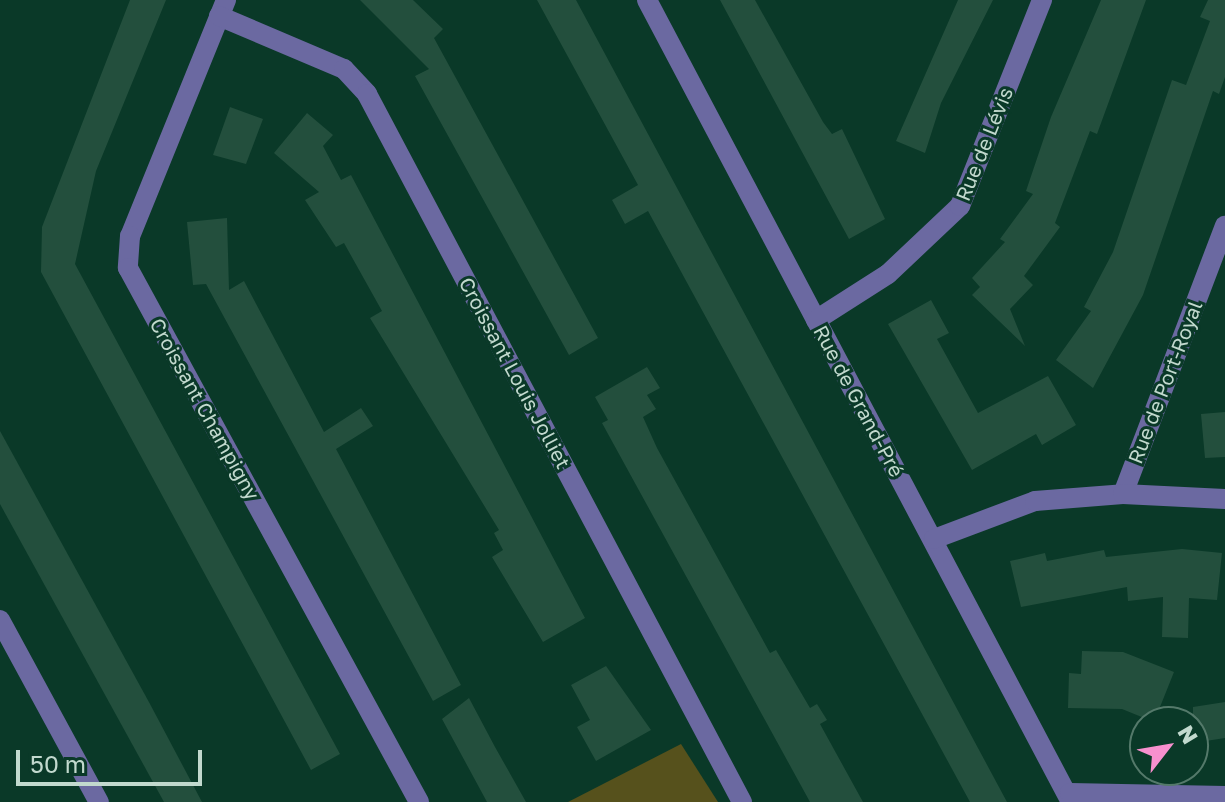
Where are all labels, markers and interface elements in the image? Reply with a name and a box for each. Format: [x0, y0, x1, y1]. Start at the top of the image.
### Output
street label: Rue de Lévis [950, 84, 1018, 204]
street label: Croissant Louis Jolliet [454, 273, 576, 473]
street label: Rue de Port-Royal [1123, 297, 1207, 467]
street label: Croissant Champigny [145, 314, 265, 504]
street label: Rue de Grand-Pré [809, 321, 909, 481]
north arrow [1129, 706, 1209, 786]
text: N [1172, 720, 1204, 749]
scale bar [20, 734, 206, 784]
text: 50 m [30, 749, 86, 778]

